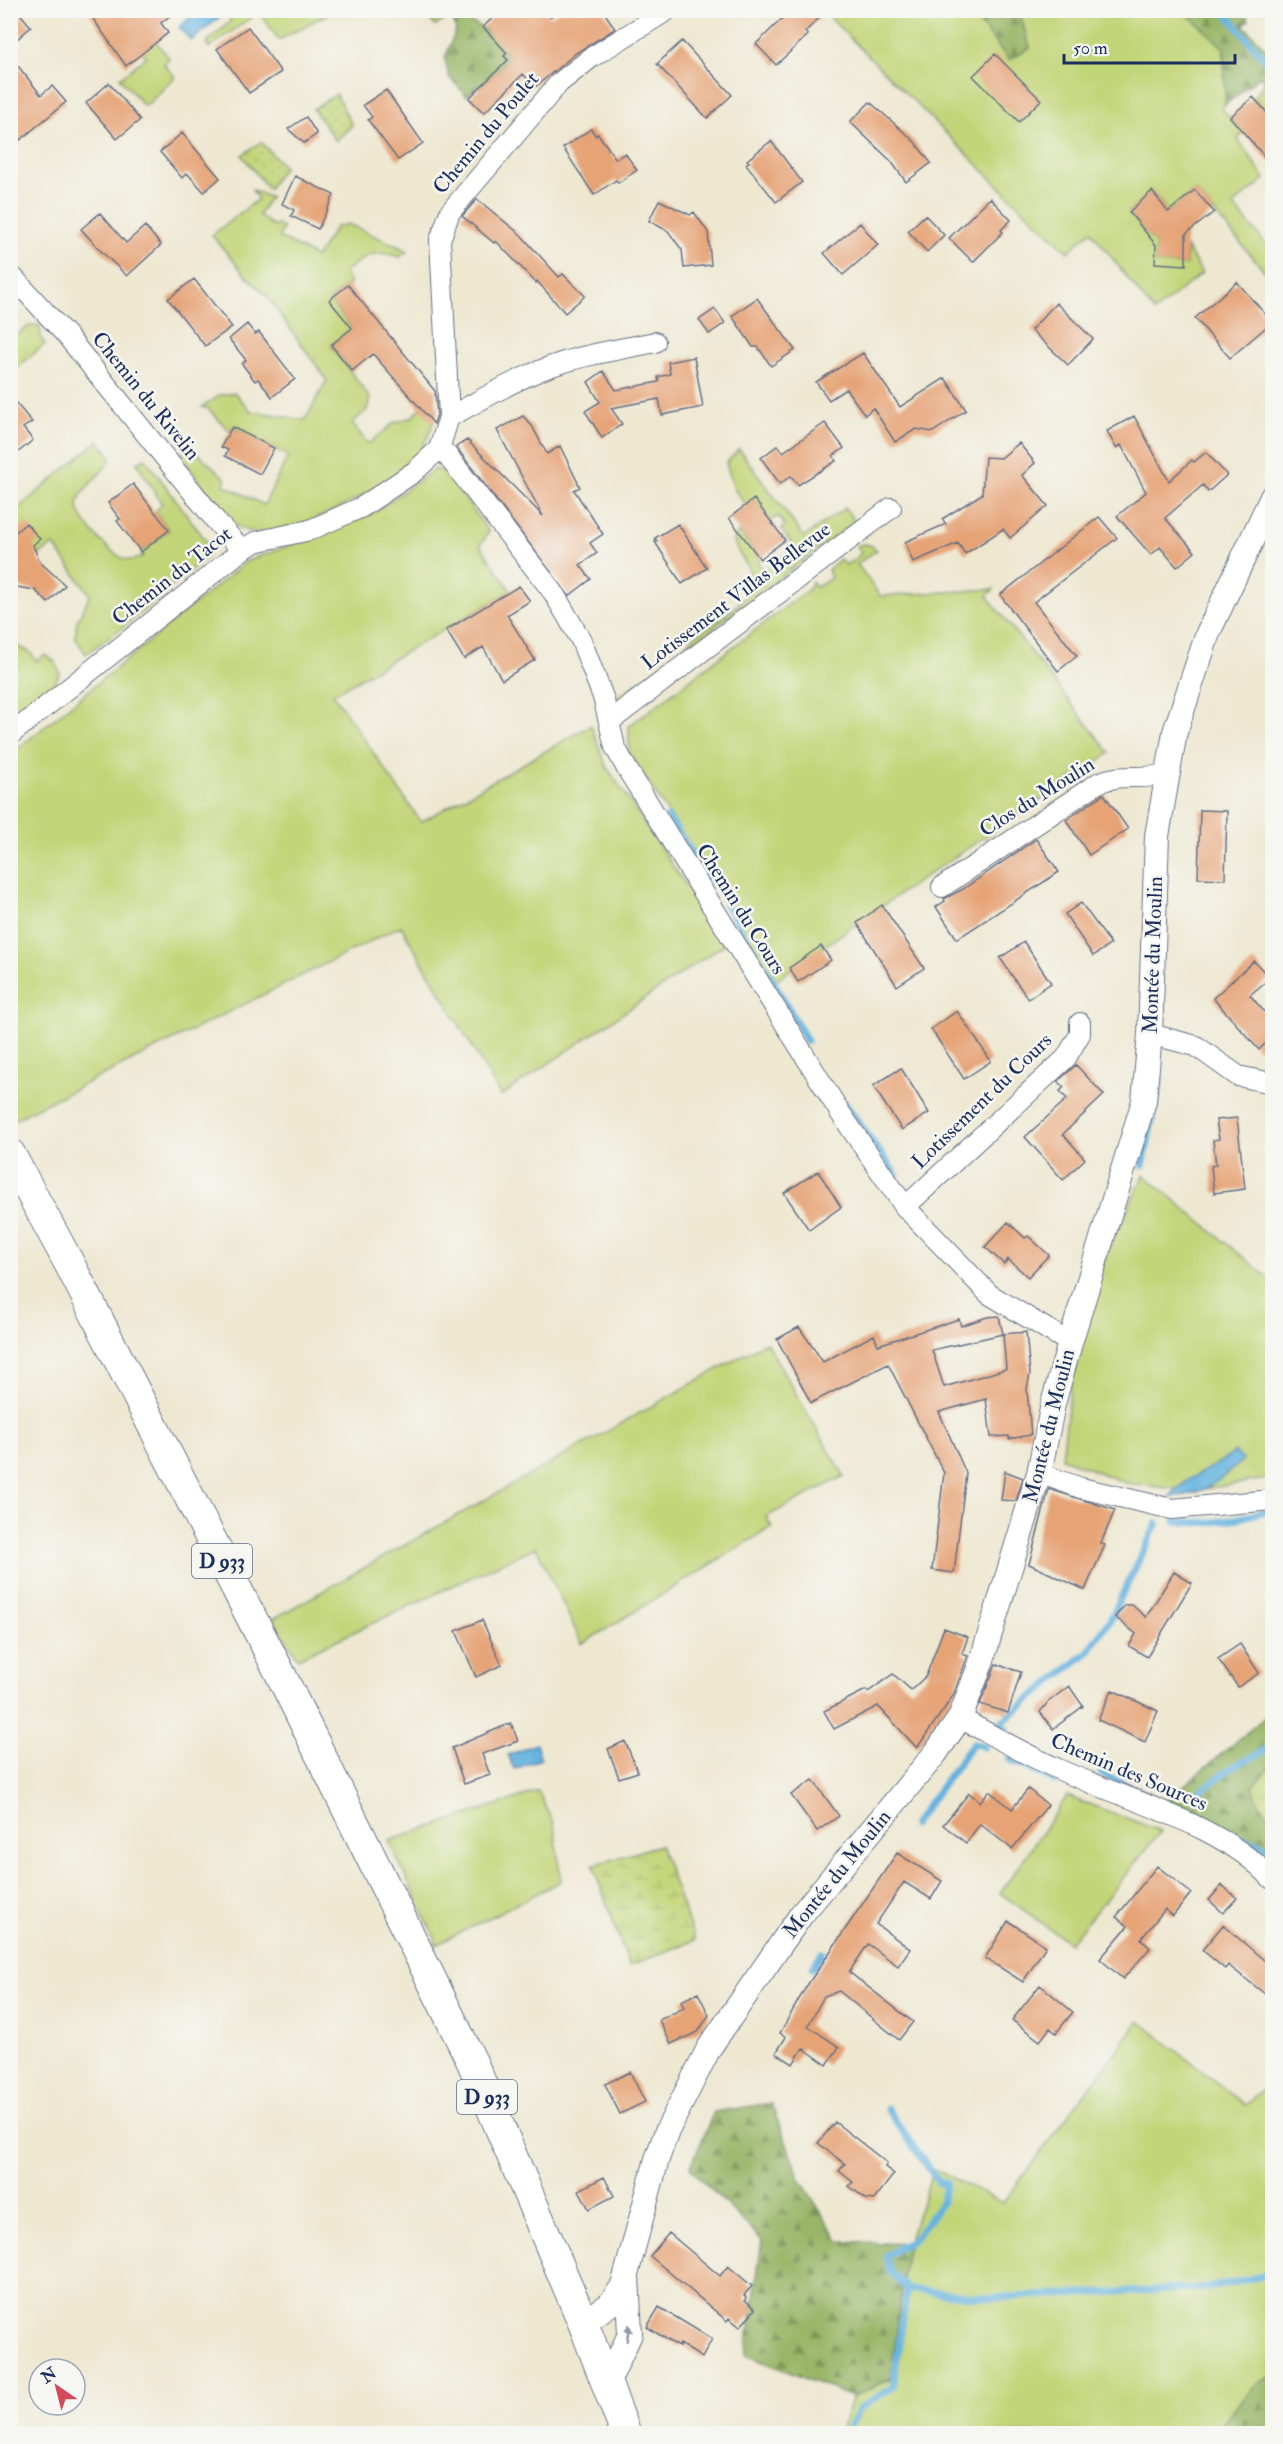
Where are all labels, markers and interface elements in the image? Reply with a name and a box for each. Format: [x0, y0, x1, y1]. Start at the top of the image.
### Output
scale bar [1064, 27, 1235, 65]
text: 50 m [1073, 37, 1108, 60]
street label: Chemin du Poulet [427, 66, 545, 200]
street label: Chemin du Rivelin [86, 326, 206, 466]
street label: Lotissement Villas Bellevue [636, 516, 836, 676]
street label: Chemin du Tacot [107, 521, 238, 631]
street label: Clos du Moulin [974, 751, 1100, 843]
street label: Chemin du Cours [690, 839, 792, 979]
street label: Montée du Moulin [1137, 875, 1169, 1034]
street label: Lotissement du Cours [906, 1027, 1058, 1175]
street label: Montée du Moulin [1017, 1346, 1081, 1506]
road number: D 933 [192, 1544, 252, 1578]
street label: Chemin des Sources [1046, 1727, 1212, 1817]
street label: Montée du Moulin [777, 1804, 897, 1944]
road number: D 933 [457, 2080, 517, 2114]
one-way arrow [623, 2323, 632, 2342]
north arrow [27, 2357, 87, 2417]
text: N [37, 2363, 61, 2388]

